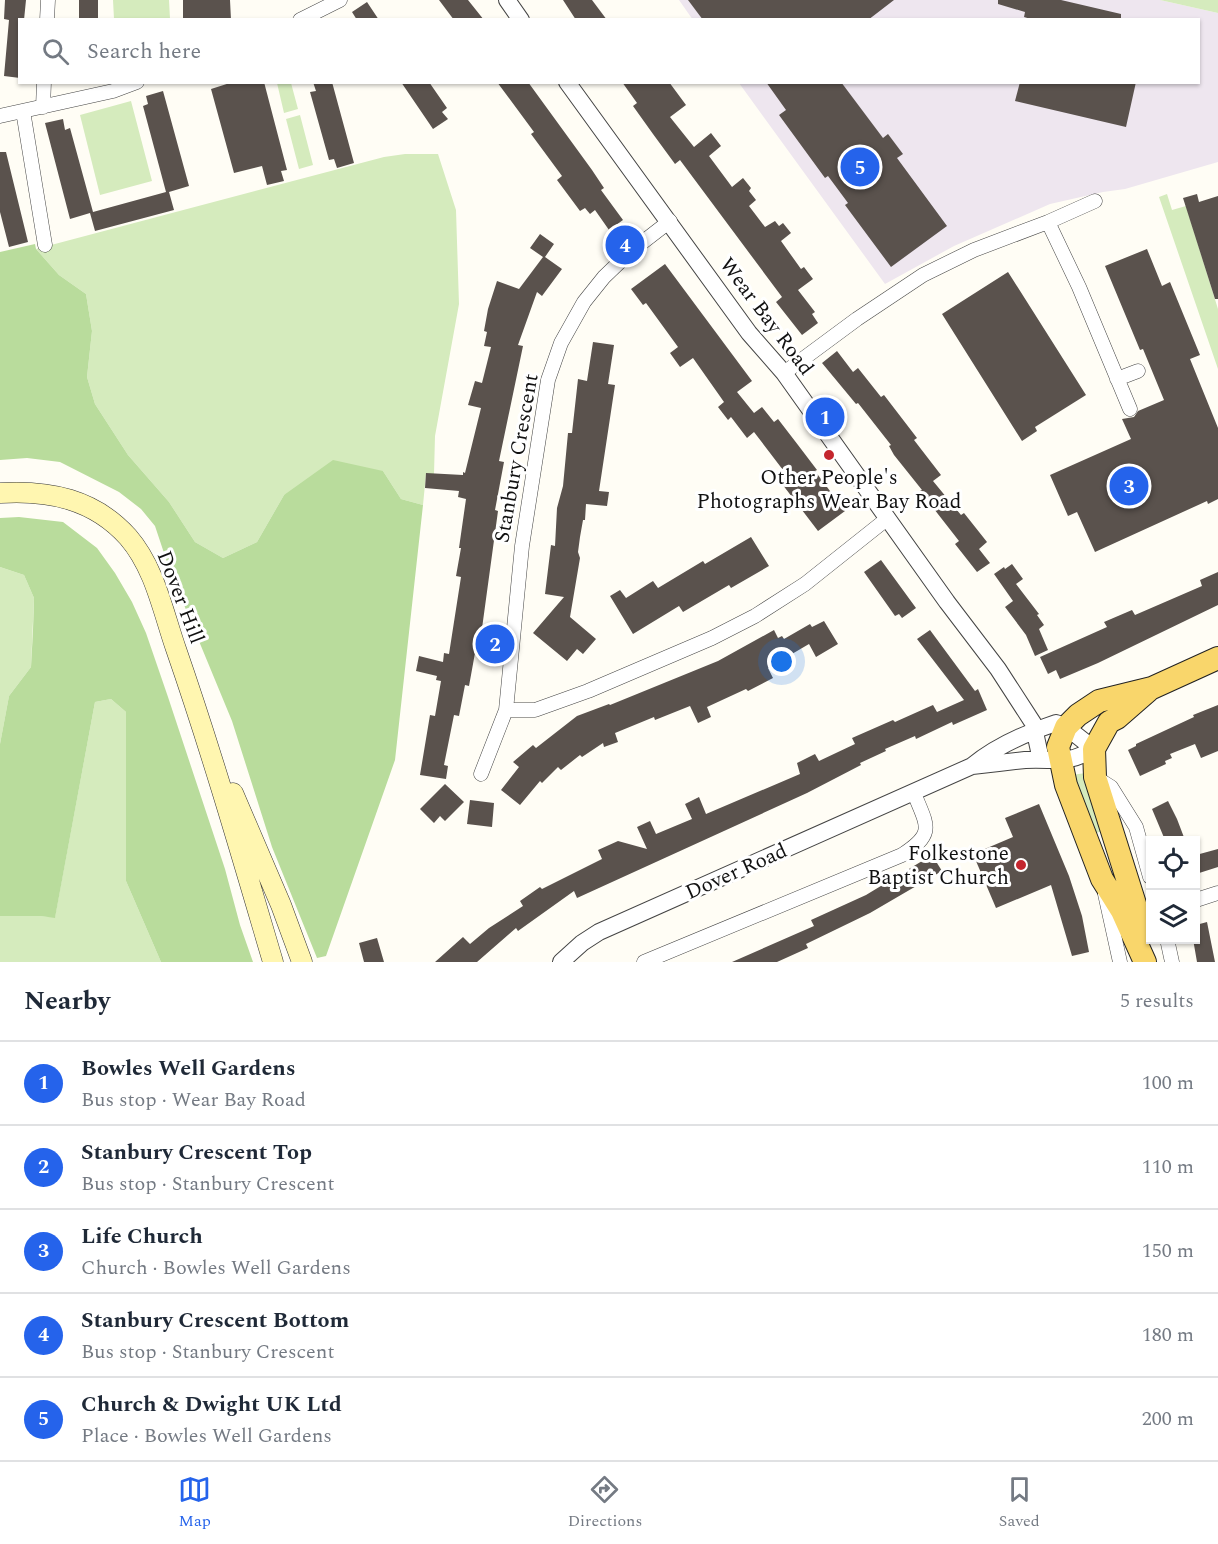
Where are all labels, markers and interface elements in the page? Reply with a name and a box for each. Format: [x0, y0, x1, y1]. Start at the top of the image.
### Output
search box [18, 18, 1200, 84]
icon: search [39, 35, 72, 68]
text: Search here [87, 35, 201, 68]
pin: 5 [840, 144, 880, 190]
pin: 4 [606, 222, 644, 268]
street label: Wear Bay Road [711, 251, 821, 383]
street label: Stanbury Crescent [486, 371, 548, 545]
pin: 1 [806, 394, 844, 440]
marker: Other People's Photographs Wear Bay Road [822, 448, 836, 462]
place label: Other People's Photographs Wear Bay Road [696, 462, 962, 518]
pin: 3 [1110, 464, 1148, 508]
street label: Dover Hill [148, 546, 212, 649]
pin: 2 [476, 622, 514, 666]
your location [767, 647, 796, 676]
street label: Dover Road [680, 835, 793, 909]
map controls [1146, 836, 1200, 944]
button: locate [1146, 836, 1200, 890]
place label: Folkestone Baptist Church [868, 838, 1009, 894]
marker: Folkestone Baptist Church [1014, 858, 1028, 872]
button: layers [1146, 890, 1200, 944]
text: Nearby [24, 981, 110, 1021]
text: 5 results [1120, 986, 1194, 1016]
text: Bowles Well Gardens [81, 1052, 296, 1085]
text: 1 [38, 1068, 49, 1098]
text: 100 m [1142, 1068, 1194, 1098]
text: Bus stop · Wear Bay Road [81, 1085, 306, 1115]
text: Stanbury Crescent Top [81, 1136, 312, 1169]
text: 2 [38, 1152, 49, 1182]
text: 110 m [1142, 1152, 1194, 1182]
text: Bus stop · Stanbury Crescent [81, 1169, 335, 1199]
text: Life Church [81, 1220, 203, 1253]
text: 3 [38, 1236, 49, 1266]
text: 150 m [1142, 1236, 1194, 1266]
text: Church · Bowles Well Gardens [81, 1253, 351, 1283]
text: Stanbury Crescent Bottom [81, 1304, 349, 1337]
text: 4 [38, 1320, 49, 1350]
text: 180 m [1142, 1320, 1194, 1350]
text: Bus stop · Stanbury Crescent [81, 1337, 335, 1367]
text: Church & Dwight UK Ltd [81, 1388, 342, 1421]
text: 5 [38, 1404, 49, 1434]
text: 200 m [1142, 1404, 1194, 1434]
text: Place · Bowles Well Gardens [81, 1421, 332, 1451]
tab: Map [178, 1473, 211, 1533]
tab: Directions [568, 1473, 642, 1533]
tab: Saved [999, 1473, 1040, 1533]

